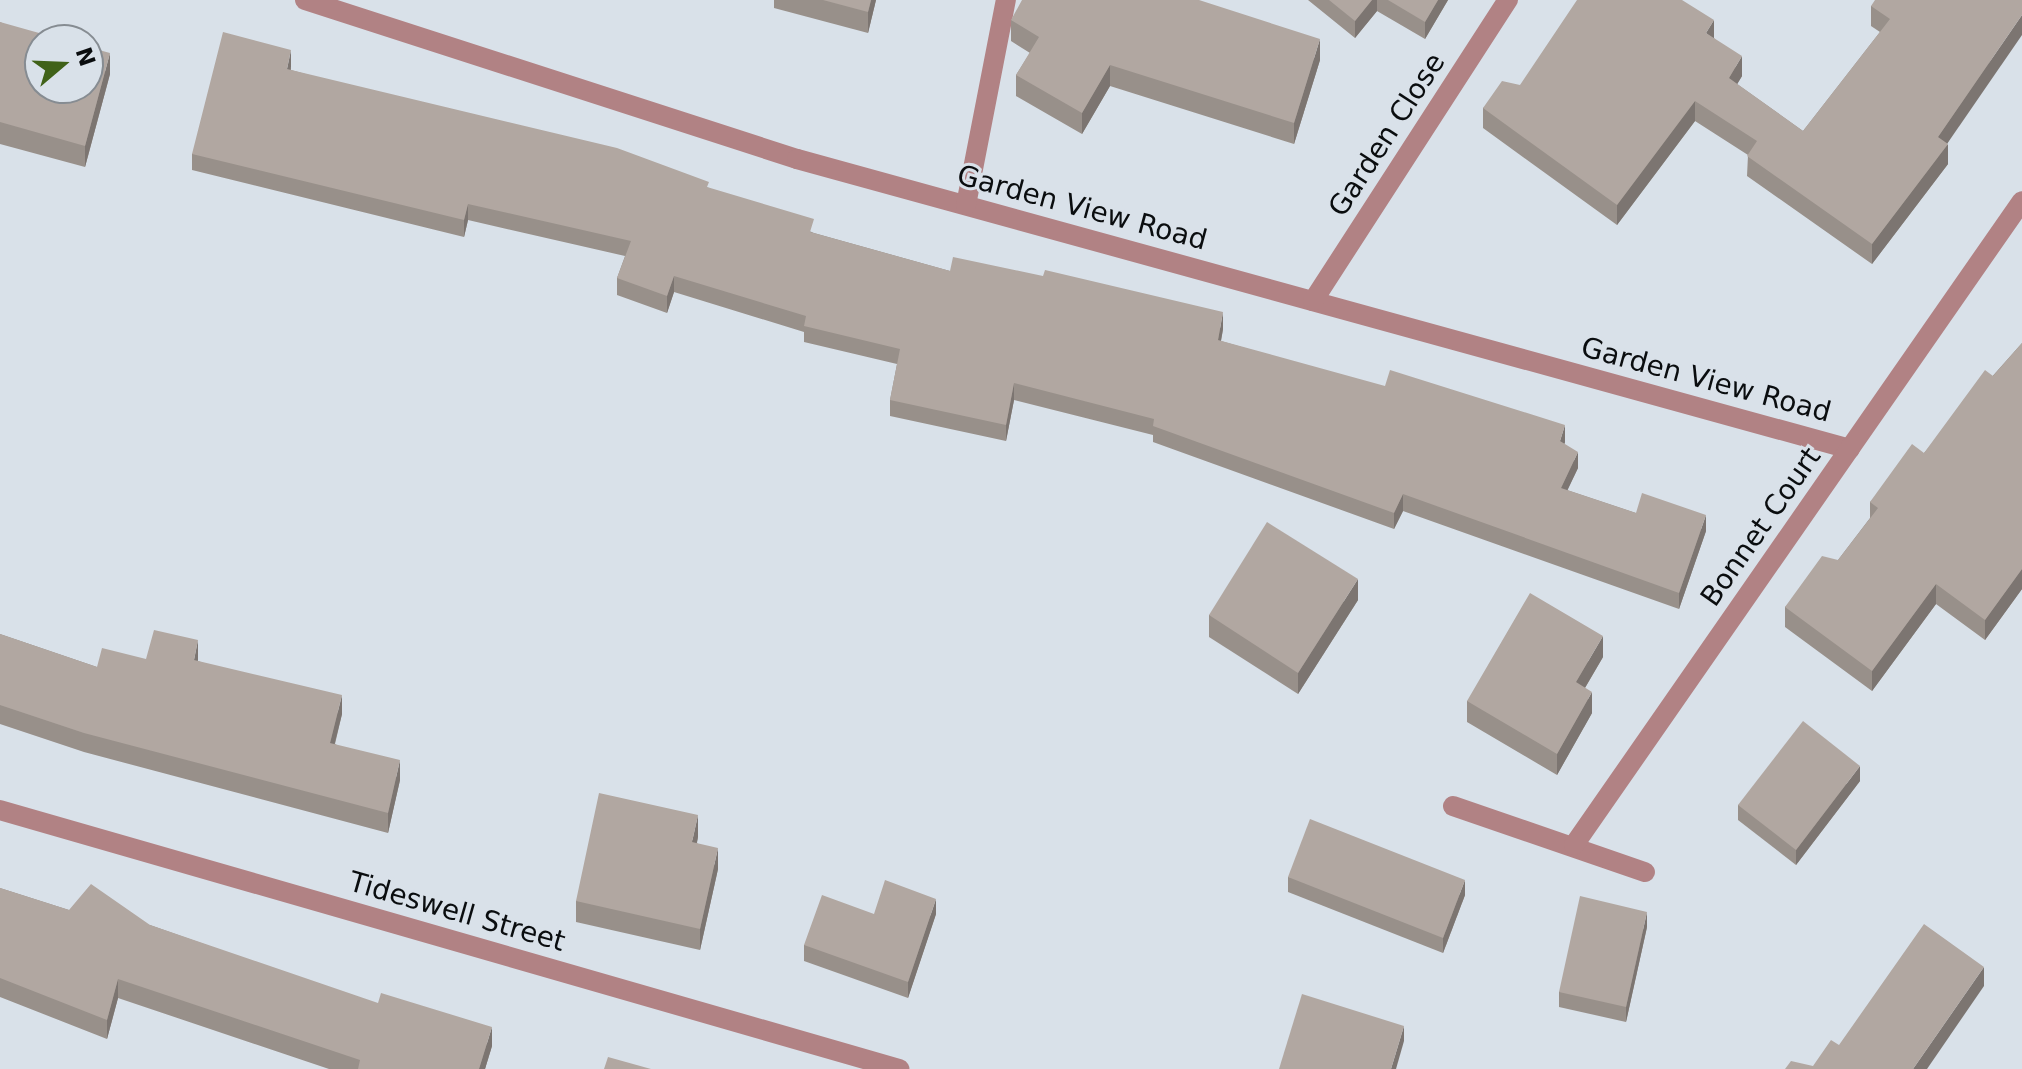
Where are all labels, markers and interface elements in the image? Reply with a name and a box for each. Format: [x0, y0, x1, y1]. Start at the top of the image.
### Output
north arrow [24, 24, 104, 104]
text: N [70, 44, 100, 69]
street label: Garden Close [1322, 47, 1452, 223]
street label: Garden View Road [953, 158, 1211, 258]
street label: Garden View Road [1577, 330, 1835, 430]
street label: Bonnet Court [1694, 441, 1828, 613]
street label: Tideswell Street [345, 865, 569, 959]

